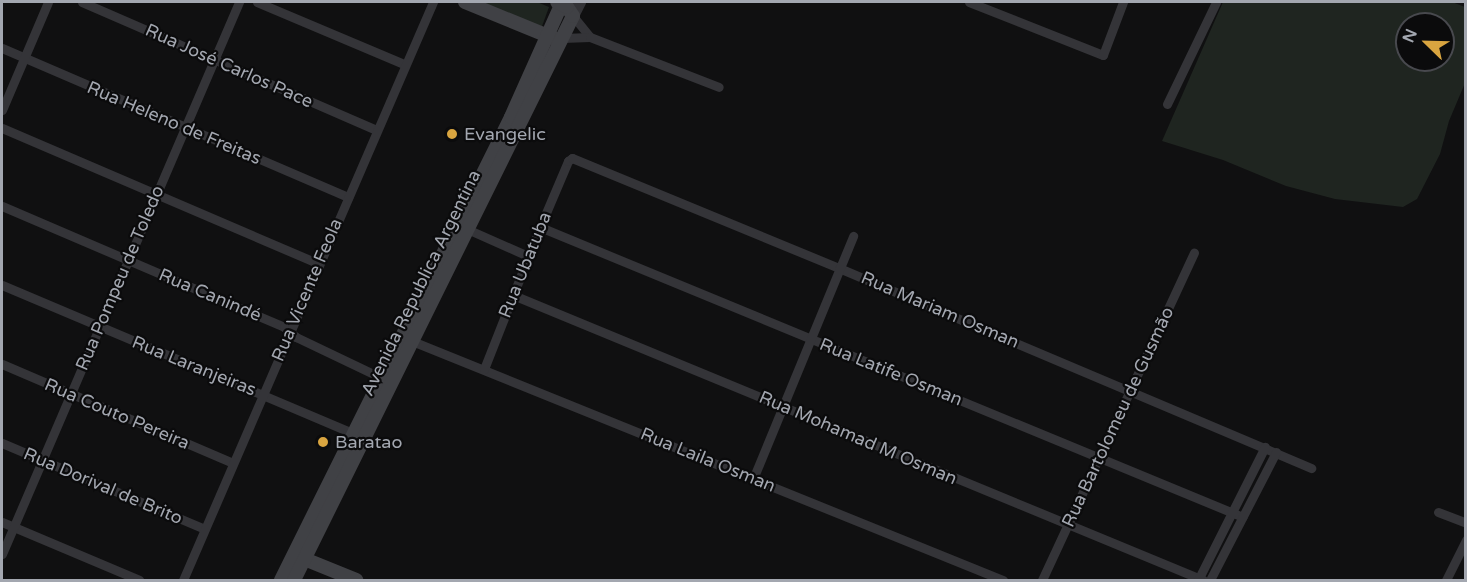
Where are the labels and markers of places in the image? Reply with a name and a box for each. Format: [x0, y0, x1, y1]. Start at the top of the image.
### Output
place label: Evangelic [464, 123, 546, 145]
marker: Evangelic [445, 127, 459, 141]
place label: Baratao [335, 431, 402, 453]
marker: Baratao [316, 435, 330, 449]

